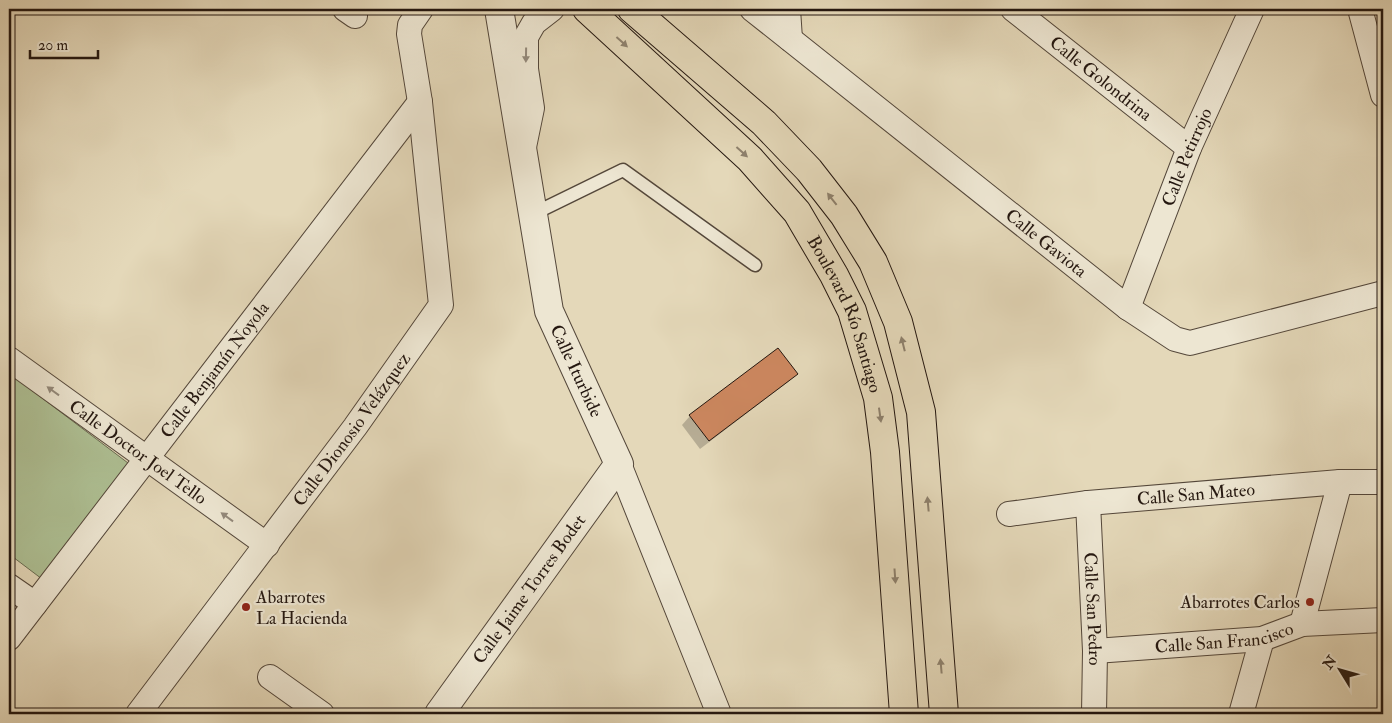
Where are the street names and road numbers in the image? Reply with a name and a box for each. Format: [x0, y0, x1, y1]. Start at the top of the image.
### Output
street label: Calle Golondrina [1045, 31, 1157, 126]
street label: Calle Petirrojo [1156, 104, 1217, 209]
street label: Calle Gaviota [1001, 204, 1092, 283]
street label: Boulevard Río Santiago [802, 232, 887, 396]
street label: Calle Benjamín Noyola [155, 297, 275, 443]
street label: Calle Iturbide [545, 321, 608, 421]
street label: Calle Dionosio Velázquez [288, 348, 416, 511]
street label: Calle Doctor Joel Tello [64, 395, 212, 510]
street label: Calle San Mateo [1136, 478, 1256, 510]
street label: Calle Jaime Torres Bodet [467, 510, 591, 668]
street label: Calle San Pedro [1079, 552, 1107, 666]
street label: Calle San Francisco [1154, 617, 1297, 658]

